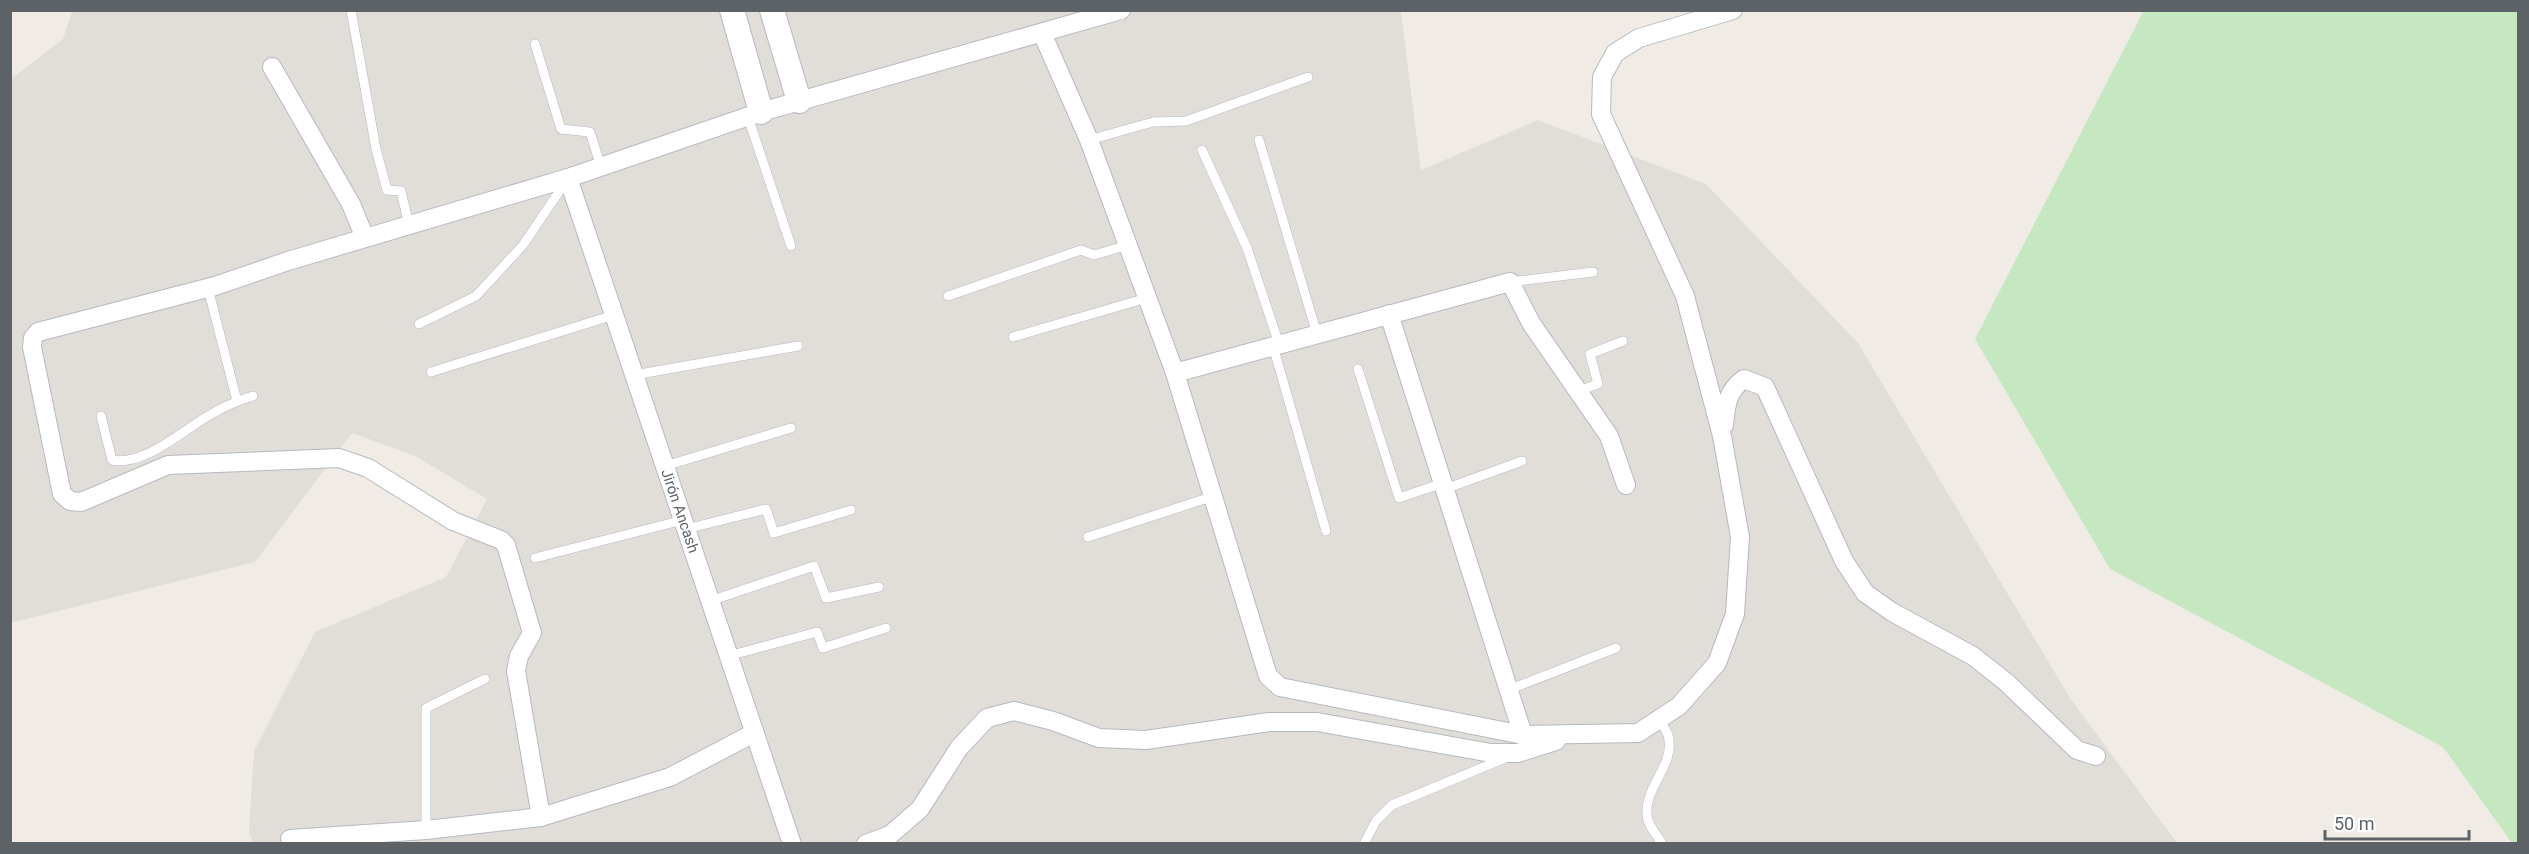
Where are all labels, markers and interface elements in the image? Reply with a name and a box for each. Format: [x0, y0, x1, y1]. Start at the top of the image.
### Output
street label: Jirón Ancash [657, 467, 703, 555]
scale bar [2325, 803, 2469, 841]
text: 50 m [2334, 813, 2374, 834]

